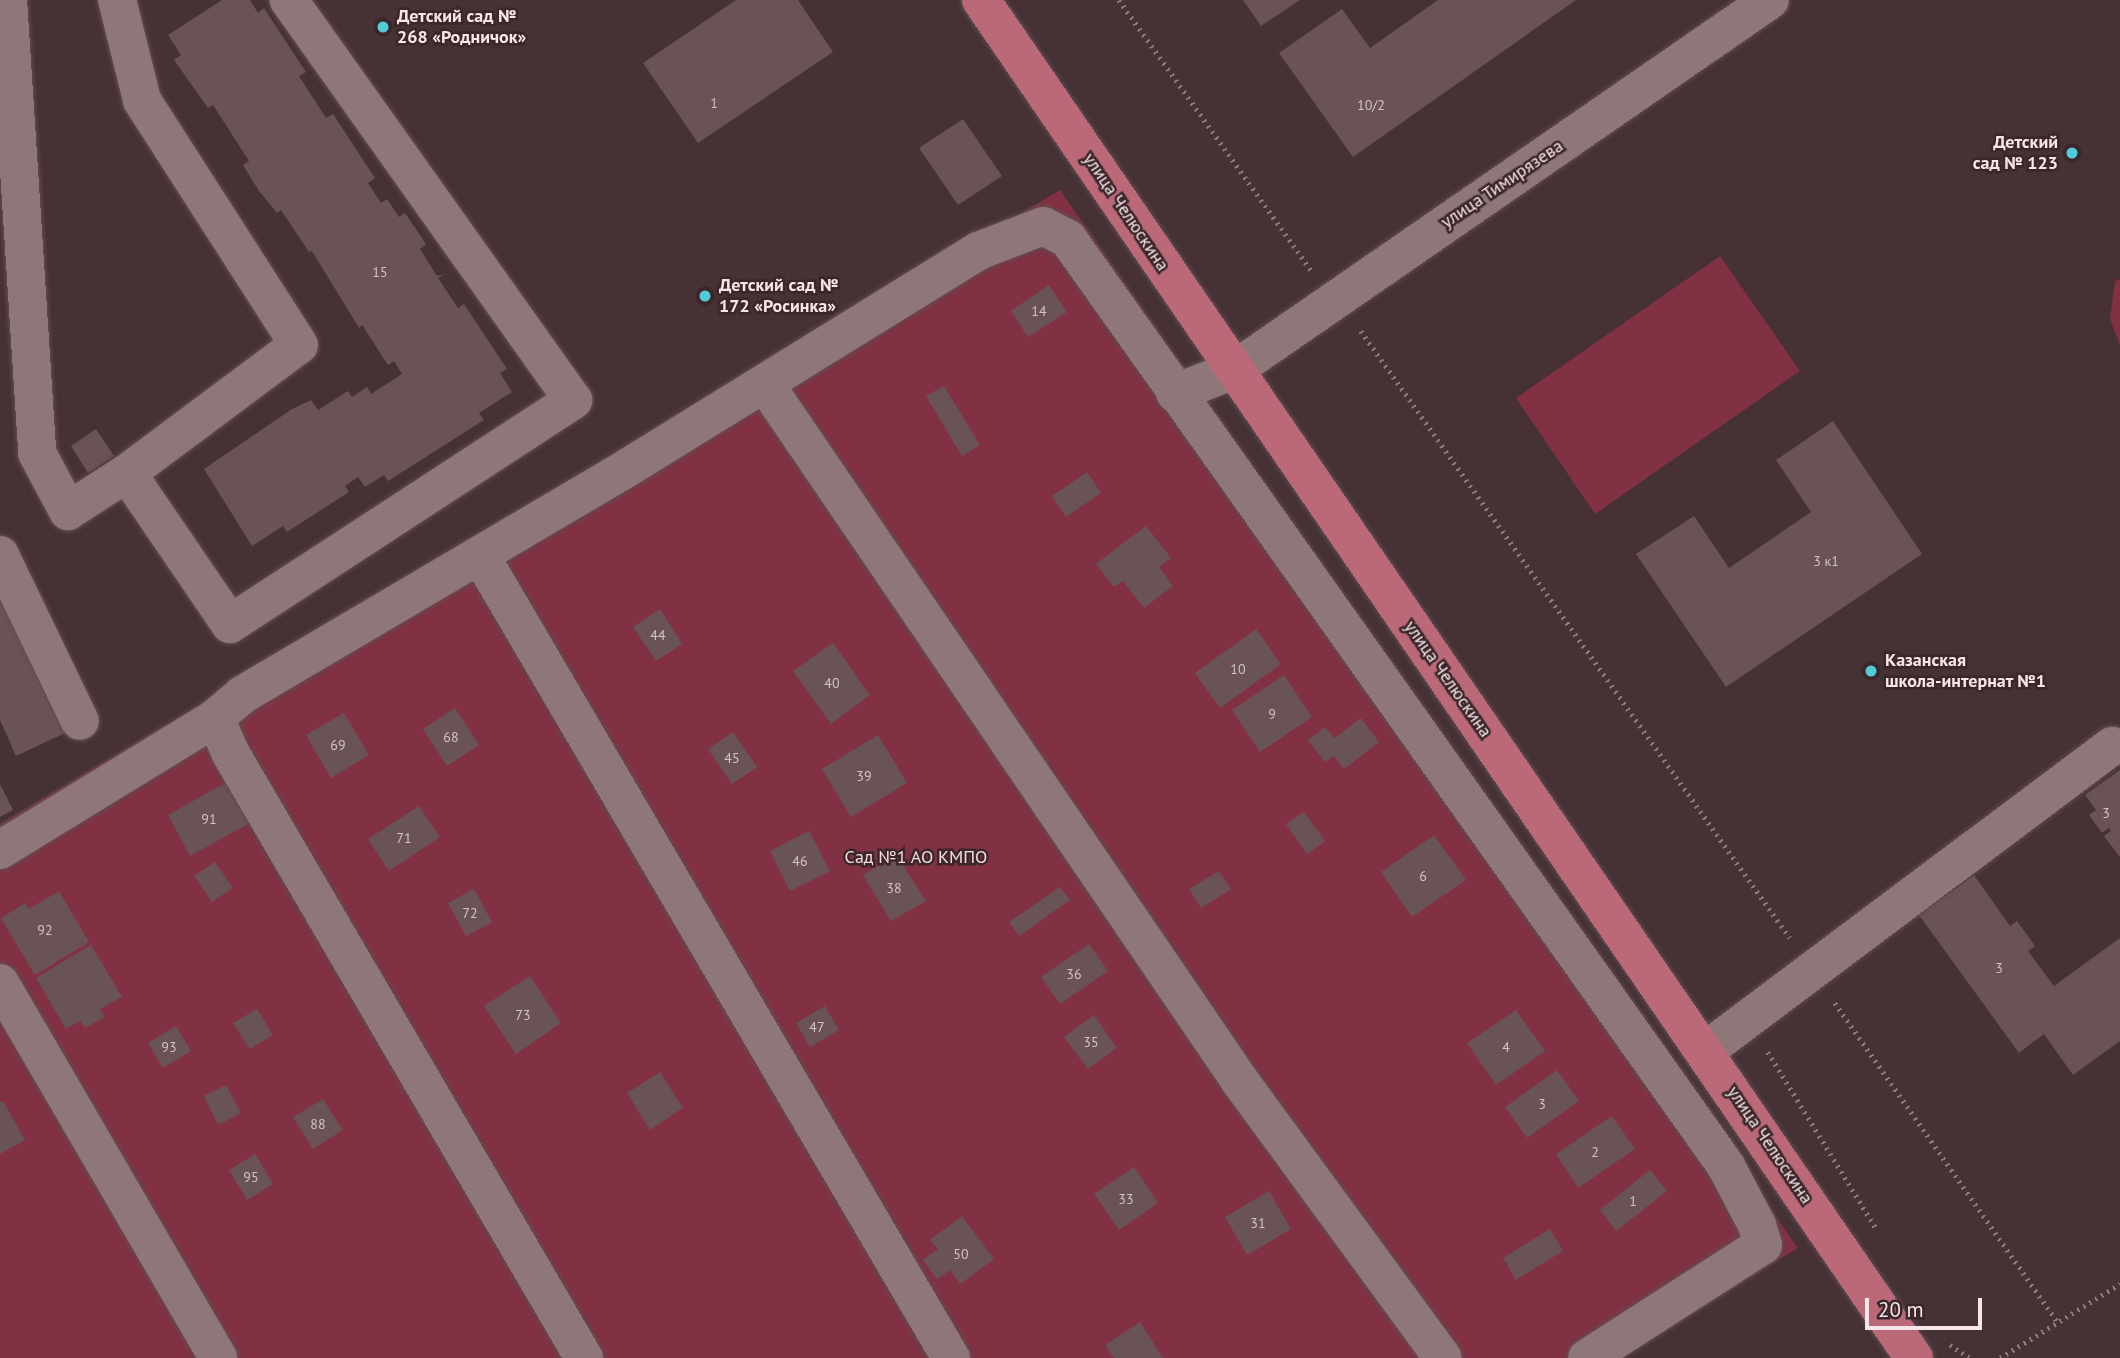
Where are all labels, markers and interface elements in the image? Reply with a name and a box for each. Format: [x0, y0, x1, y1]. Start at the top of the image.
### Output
place label: Детский сад № 268 «Родничок» [397, 6, 526, 48]
marker: Детский сад № 268 «Родничок» [375, 19, 391, 35]
house number: 1 [710, 95, 718, 111]
house number: 10/2 [1357, 97, 1385, 113]
place label: Детский сад № 123 [1973, 132, 2058, 174]
street label: улица Тимирязева [1437, 135, 1567, 233]
marker: Детский сад № 123 [2064, 145, 2080, 161]
street label: улица Челюскина [1079, 149, 1173, 275]
house number: 15 [372, 264, 388, 280]
place label: Детский сад № 172 «Росинка» [719, 275, 838, 318]
marker: Детский сад № 172 «Росинка» [697, 288, 713, 304]
house number: 14 [1031, 303, 1047, 319]
house number: 3 к1 [1813, 553, 1839, 569]
street label: улица Челюскина [1400, 617, 1496, 741]
house number: 44 [650, 627, 666, 643]
place label: Казанская школа-интернат №1 [1885, 650, 2047, 692]
house number: 10 [1230, 661, 1246, 677]
marker: Казанская школа-интернат №1 [1863, 663, 1879, 679]
house number: 40 [824, 675, 840, 691]
house number: 9 [1268, 706, 1276, 722]
house number: 68 [443, 729, 459, 745]
house number: 69 [330, 737, 346, 753]
house number: 45 [724, 750, 740, 766]
house number: 39 [856, 768, 872, 784]
house number: 3 [2102, 805, 2110, 821]
house number: 91 [201, 811, 217, 827]
house number: 71 [396, 830, 412, 846]
park label: Сад №1 АО КМПО [844, 846, 988, 868]
house number: 46 [792, 853, 808, 869]
house number: 6 [1419, 868, 1427, 884]
house number: 38 [886, 880, 902, 896]
house number: 72 [462, 905, 478, 921]
house number: 92 [37, 922, 53, 938]
house number: 3 [1995, 960, 2003, 976]
house number: 36 [1066, 966, 1082, 982]
house number: 73 [515, 1007, 531, 1023]
house number: 47 [809, 1019, 825, 1035]
house number: 35 [1083, 1034, 1099, 1050]
house number: 93 [161, 1039, 177, 1055]
house number: 4 [1502, 1039, 1510, 1055]
street label: улица Челюскина [1723, 1082, 1817, 1208]
house number: 3 [1538, 1096, 1546, 1112]
house number: 88 [310, 1116, 326, 1132]
house number: 2 [1591, 1144, 1599, 1160]
house number: 95 [243, 1169, 259, 1185]
house number: 33 [1118, 1191, 1134, 1207]
house number: 1 [1629, 1193, 1637, 1209]
house number: 31 [1250, 1215, 1266, 1231]
house number: 50 [953, 1246, 969, 1262]
scale bar [1868, 1284, 1985, 1328]
text: 20 m [1878, 1296, 1924, 1323]

